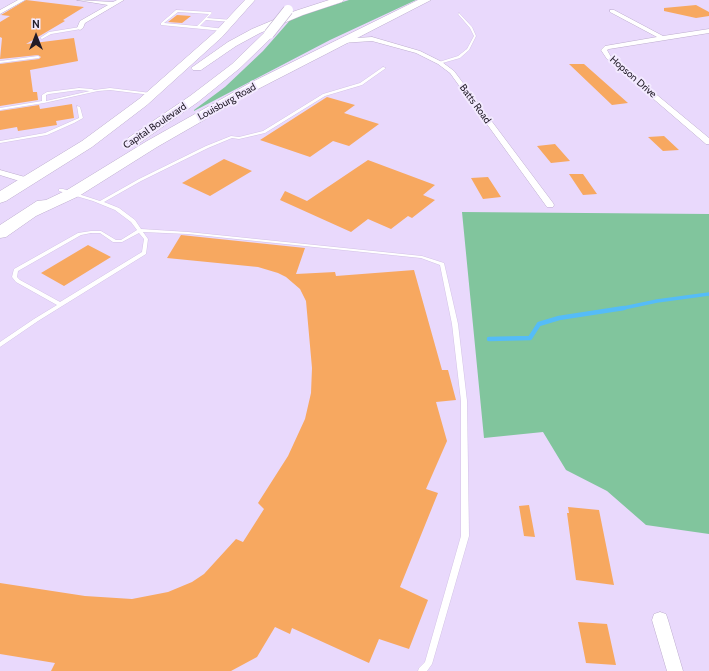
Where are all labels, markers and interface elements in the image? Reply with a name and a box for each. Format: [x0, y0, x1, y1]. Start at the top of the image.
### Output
north arrow [16, 16, 56, 56]
text: N [32, 17, 40, 31]
street label: Hopson Drive [607, 53, 659, 101]
street label: Louisburg Road [196, 81, 258, 123]
street label: Batts Road [457, 82, 493, 126]
street label: Capital Boulevard [121, 100, 189, 152]

